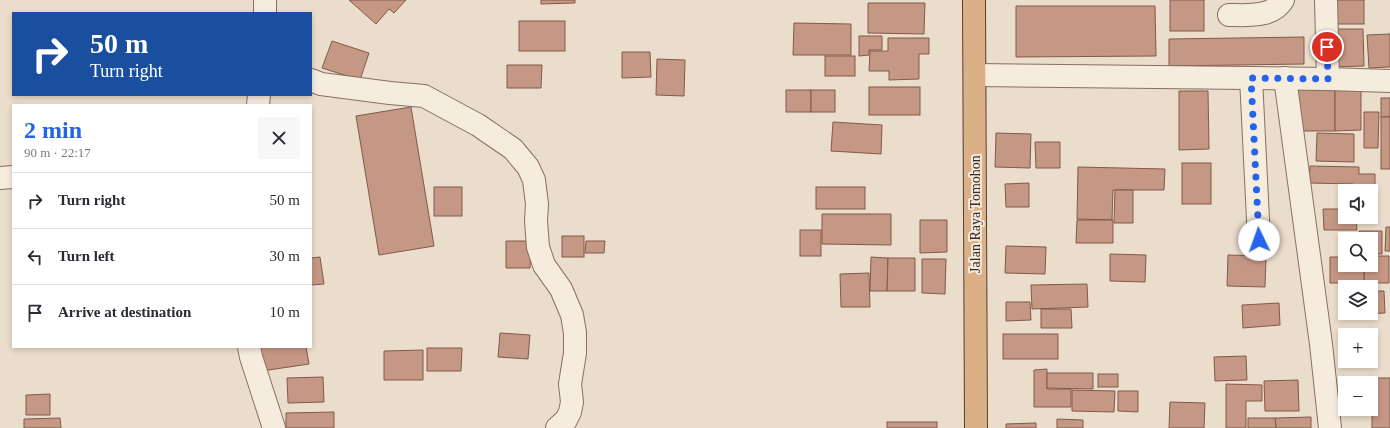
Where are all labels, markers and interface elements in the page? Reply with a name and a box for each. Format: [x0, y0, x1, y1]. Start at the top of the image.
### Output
icon: right [24, 28, 76, 80]
text: 50 m [90, 28, 148, 59]
pin [1310, 30, 1344, 64]
icon: arrive [1316, 36, 1338, 58]
text: Turn right [90, 61, 163, 81]
text: 2 min [24, 117, 82, 143]
button: close [258, 117, 300, 159]
text: 90 m · 22:17 [24, 145, 91, 160]
street label: Jalan Raya Tomohon [968, 155, 983, 273]
map controls [1338, 184, 1378, 416]
button: sound [1338, 184, 1378, 224]
icon: right [24, 190, 46, 212]
text: Turn right [58, 192, 125, 208]
text: 50 m [270, 192, 300, 208]
position arrow [1238, 219, 1280, 261]
button: search [1338, 232, 1378, 272]
icon: left [24, 246, 46, 268]
text: Turn left [58, 248, 115, 264]
text: 30 m [270, 248, 300, 264]
button: layers [1338, 280, 1378, 320]
icon: arrive [24, 302, 46, 324]
text: Arrive at destination [58, 304, 191, 320]
text: 10 m [270, 304, 300, 320]
button: + [1338, 328, 1378, 368]
button: − [1338, 376, 1378, 416]

